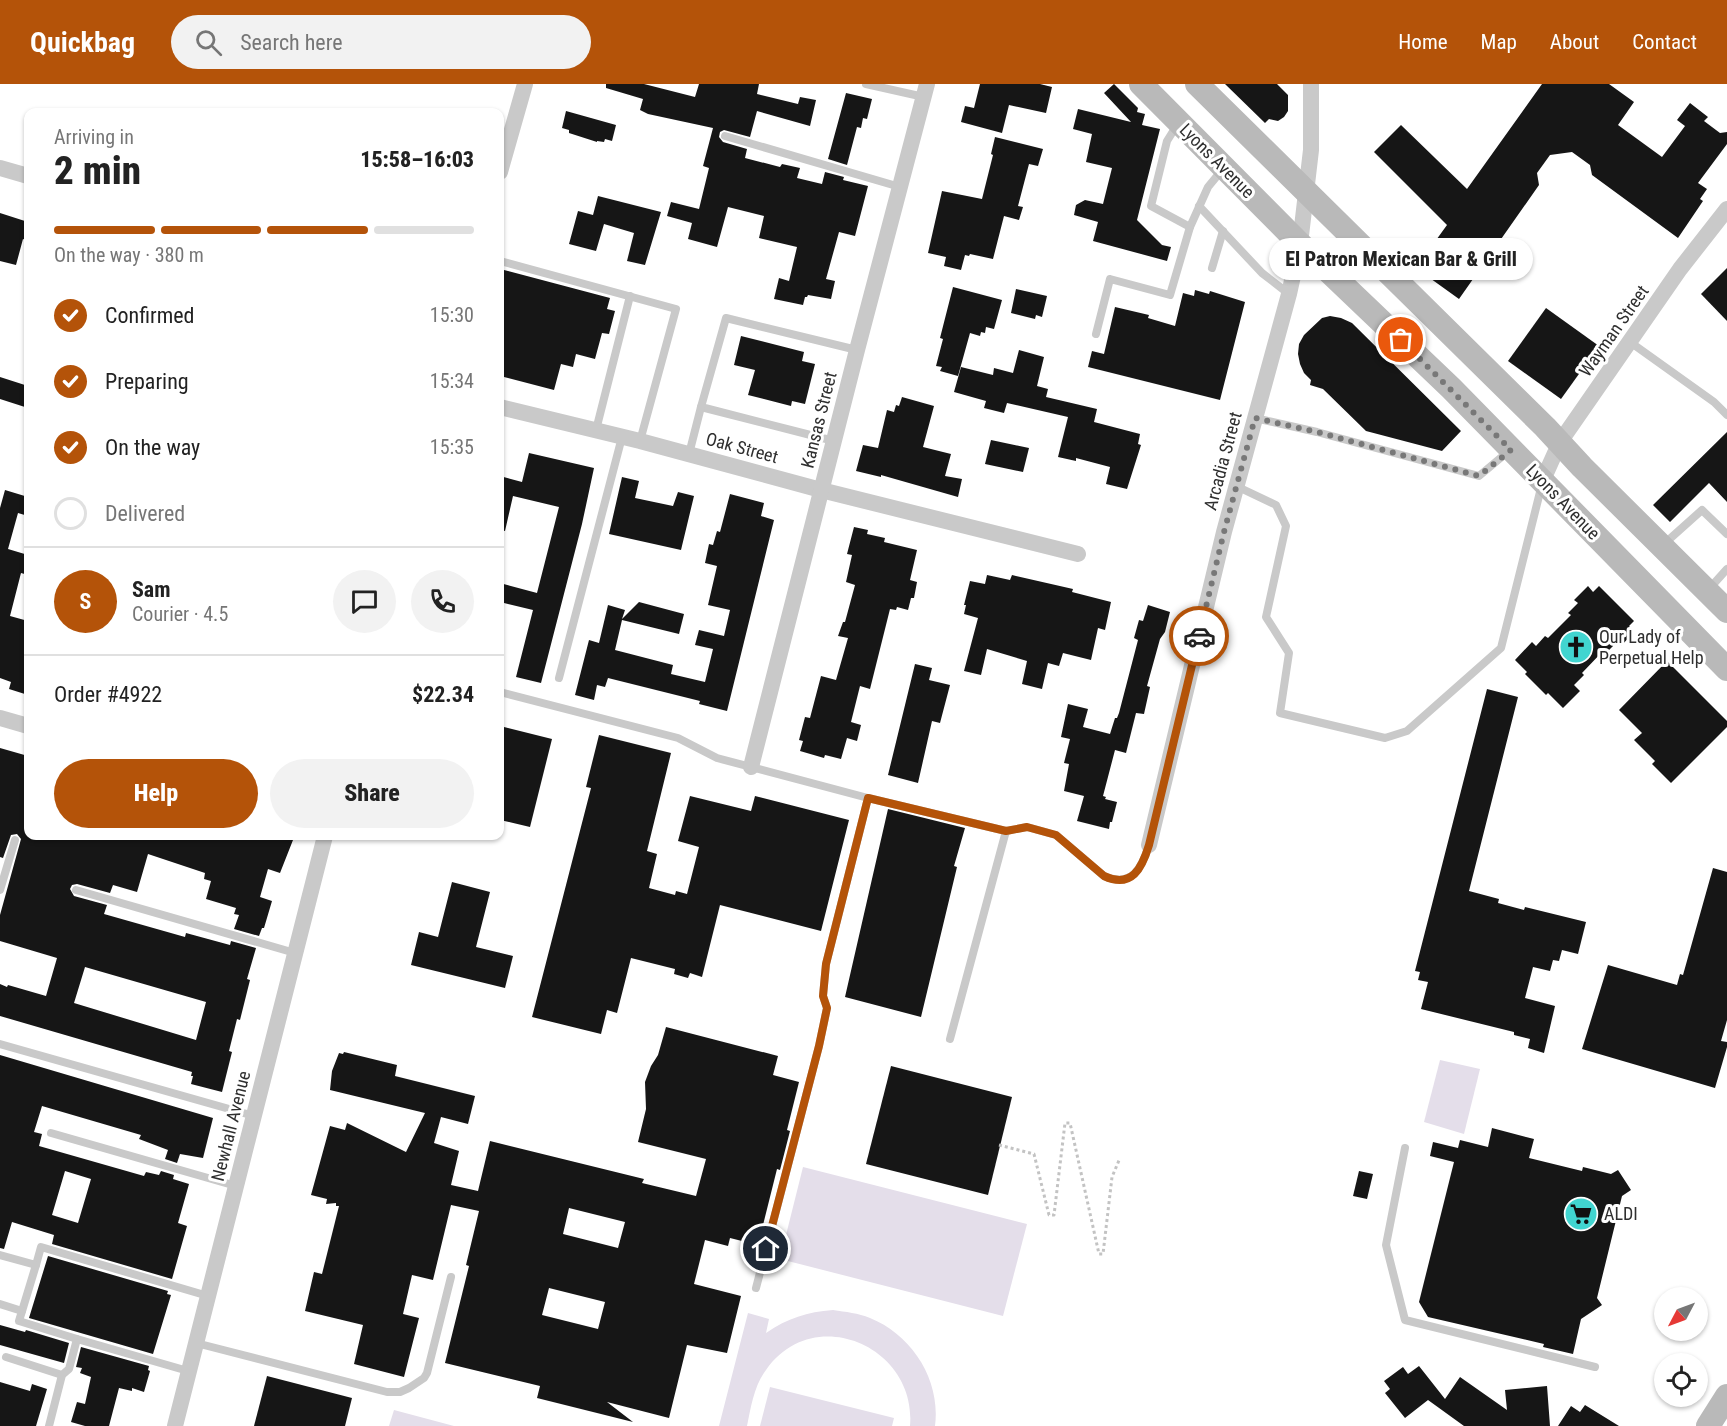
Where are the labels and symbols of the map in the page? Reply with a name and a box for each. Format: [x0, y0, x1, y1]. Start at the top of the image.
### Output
street label: Lyons Avenue [1176, 119, 1259, 202]
callout: El Patron Mexican Bar & Grill [1269, 238, 1533, 280]
street label: Wayman Street [1574, 281, 1653, 380]
pin [1375, 314, 1426, 365]
street label: Kansas Street [796, 370, 841, 470]
street label: Arcadia Street [1199, 410, 1246, 512]
street label: Oak Street [704, 428, 781, 467]
street label: Lyons Avenue [1522, 460, 1604, 544]
courier [1169, 606, 1229, 666]
place label: Our Lady of Perpetual Help [1599, 626, 1704, 668]
church icon: Our Lady of Perpetual Help [1558, 629, 1594, 665]
street label: Newhall Avenue [207, 1069, 254, 1183]
supermarket icon: ALDI [1563, 1196, 1599, 1232]
place label: ALDI [1604, 1203, 1638, 1224]
pin [740, 1223, 791, 1274]
north arrow [1654, 1287, 1708, 1341]

